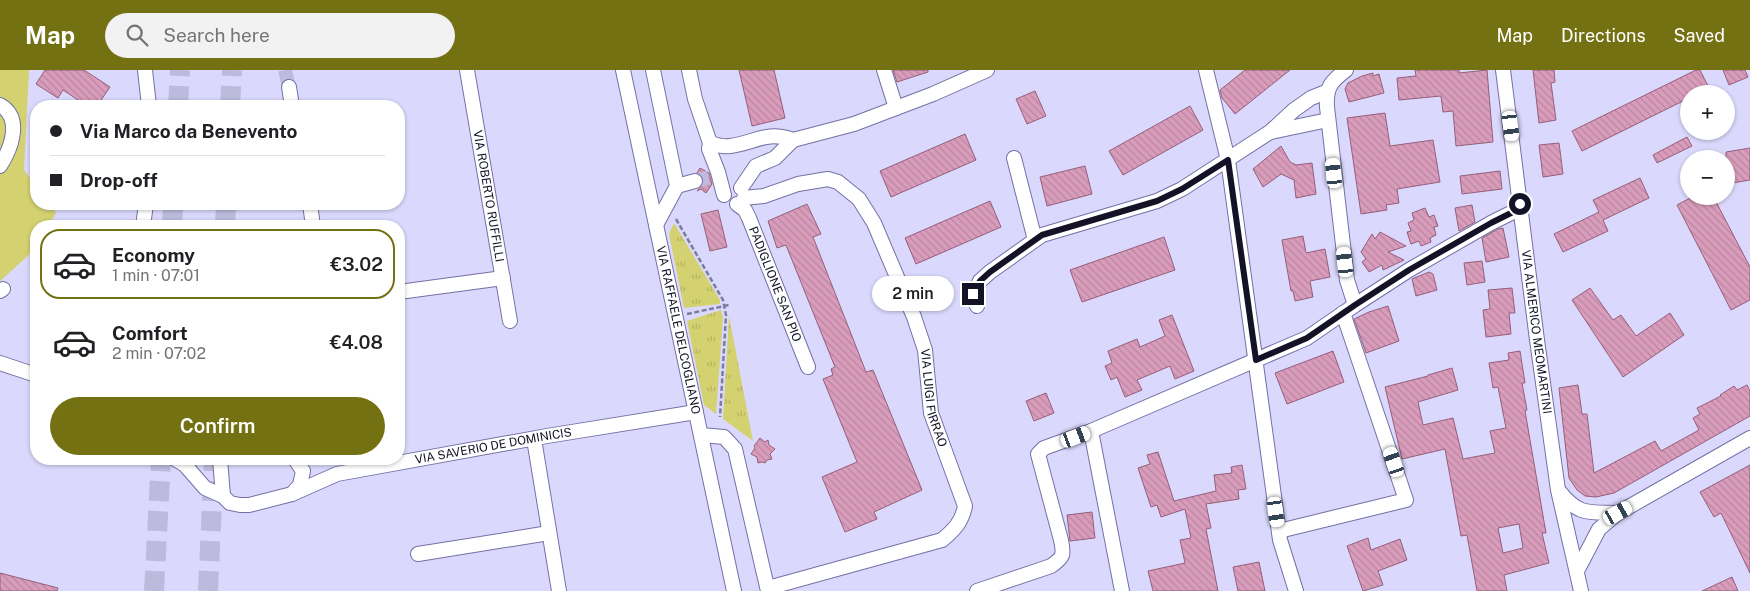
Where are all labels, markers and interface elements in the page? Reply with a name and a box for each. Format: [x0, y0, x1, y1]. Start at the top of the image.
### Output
search box [105, 13, 455, 58]
text: Map [25, 21, 75, 49]
icon: search [123, 21, 151, 49]
text: Search here [163, 24, 270, 46]
text: Map [1496, 25, 1533, 46]
text: Directions [1561, 25, 1646, 46]
text: Saved [1674, 25, 1725, 46]
map controls [1680, 85, 1735, 205]
button: + [1680, 85, 1735, 140]
car [1501, 110, 1520, 142]
text: Via Marco da Benevento [80, 120, 298, 142]
street label: VIA ROBERTO RUFFILLI [470, 129, 507, 263]
button: − [1680, 150, 1735, 205]
car [1324, 157, 1343, 189]
text: Drop-off [80, 169, 157, 191]
route start [1509, 193, 1531, 215]
street label: PADIGLIONE SAN PIO [746, 224, 804, 344]
icon: car [52, 242, 97, 287]
text: Economy [112, 244, 195, 266]
street label: VIA RAFFAELE DELCOGLIANO [654, 245, 703, 416]
car [1335, 246, 1354, 278]
street label: VIA ALMERICO MEOMARTINI [1519, 249, 1554, 415]
text: €3.02 [330, 253, 383, 275]
text: 1 min · 07:01 [112, 266, 200, 285]
callout: 2 min [873, 276, 956, 312]
route end [962, 283, 984, 305]
text: 2 min [892, 284, 934, 303]
icon: car [52, 320, 97, 365]
text: Comfort [112, 322, 188, 344]
text: €4.08 [330, 331, 383, 353]
text: 2 min · 07:02 [112, 344, 206, 363]
street label: VIA LUIGI FIRRAO [918, 348, 950, 449]
button: Confirm [50, 397, 385, 455]
street label: VIA SAVERIO DE DOMINICIS [414, 425, 573, 467]
car [1059, 425, 1092, 449]
car [1382, 445, 1405, 479]
car [1266, 496, 1285, 528]
car [1601, 499, 1634, 527]

